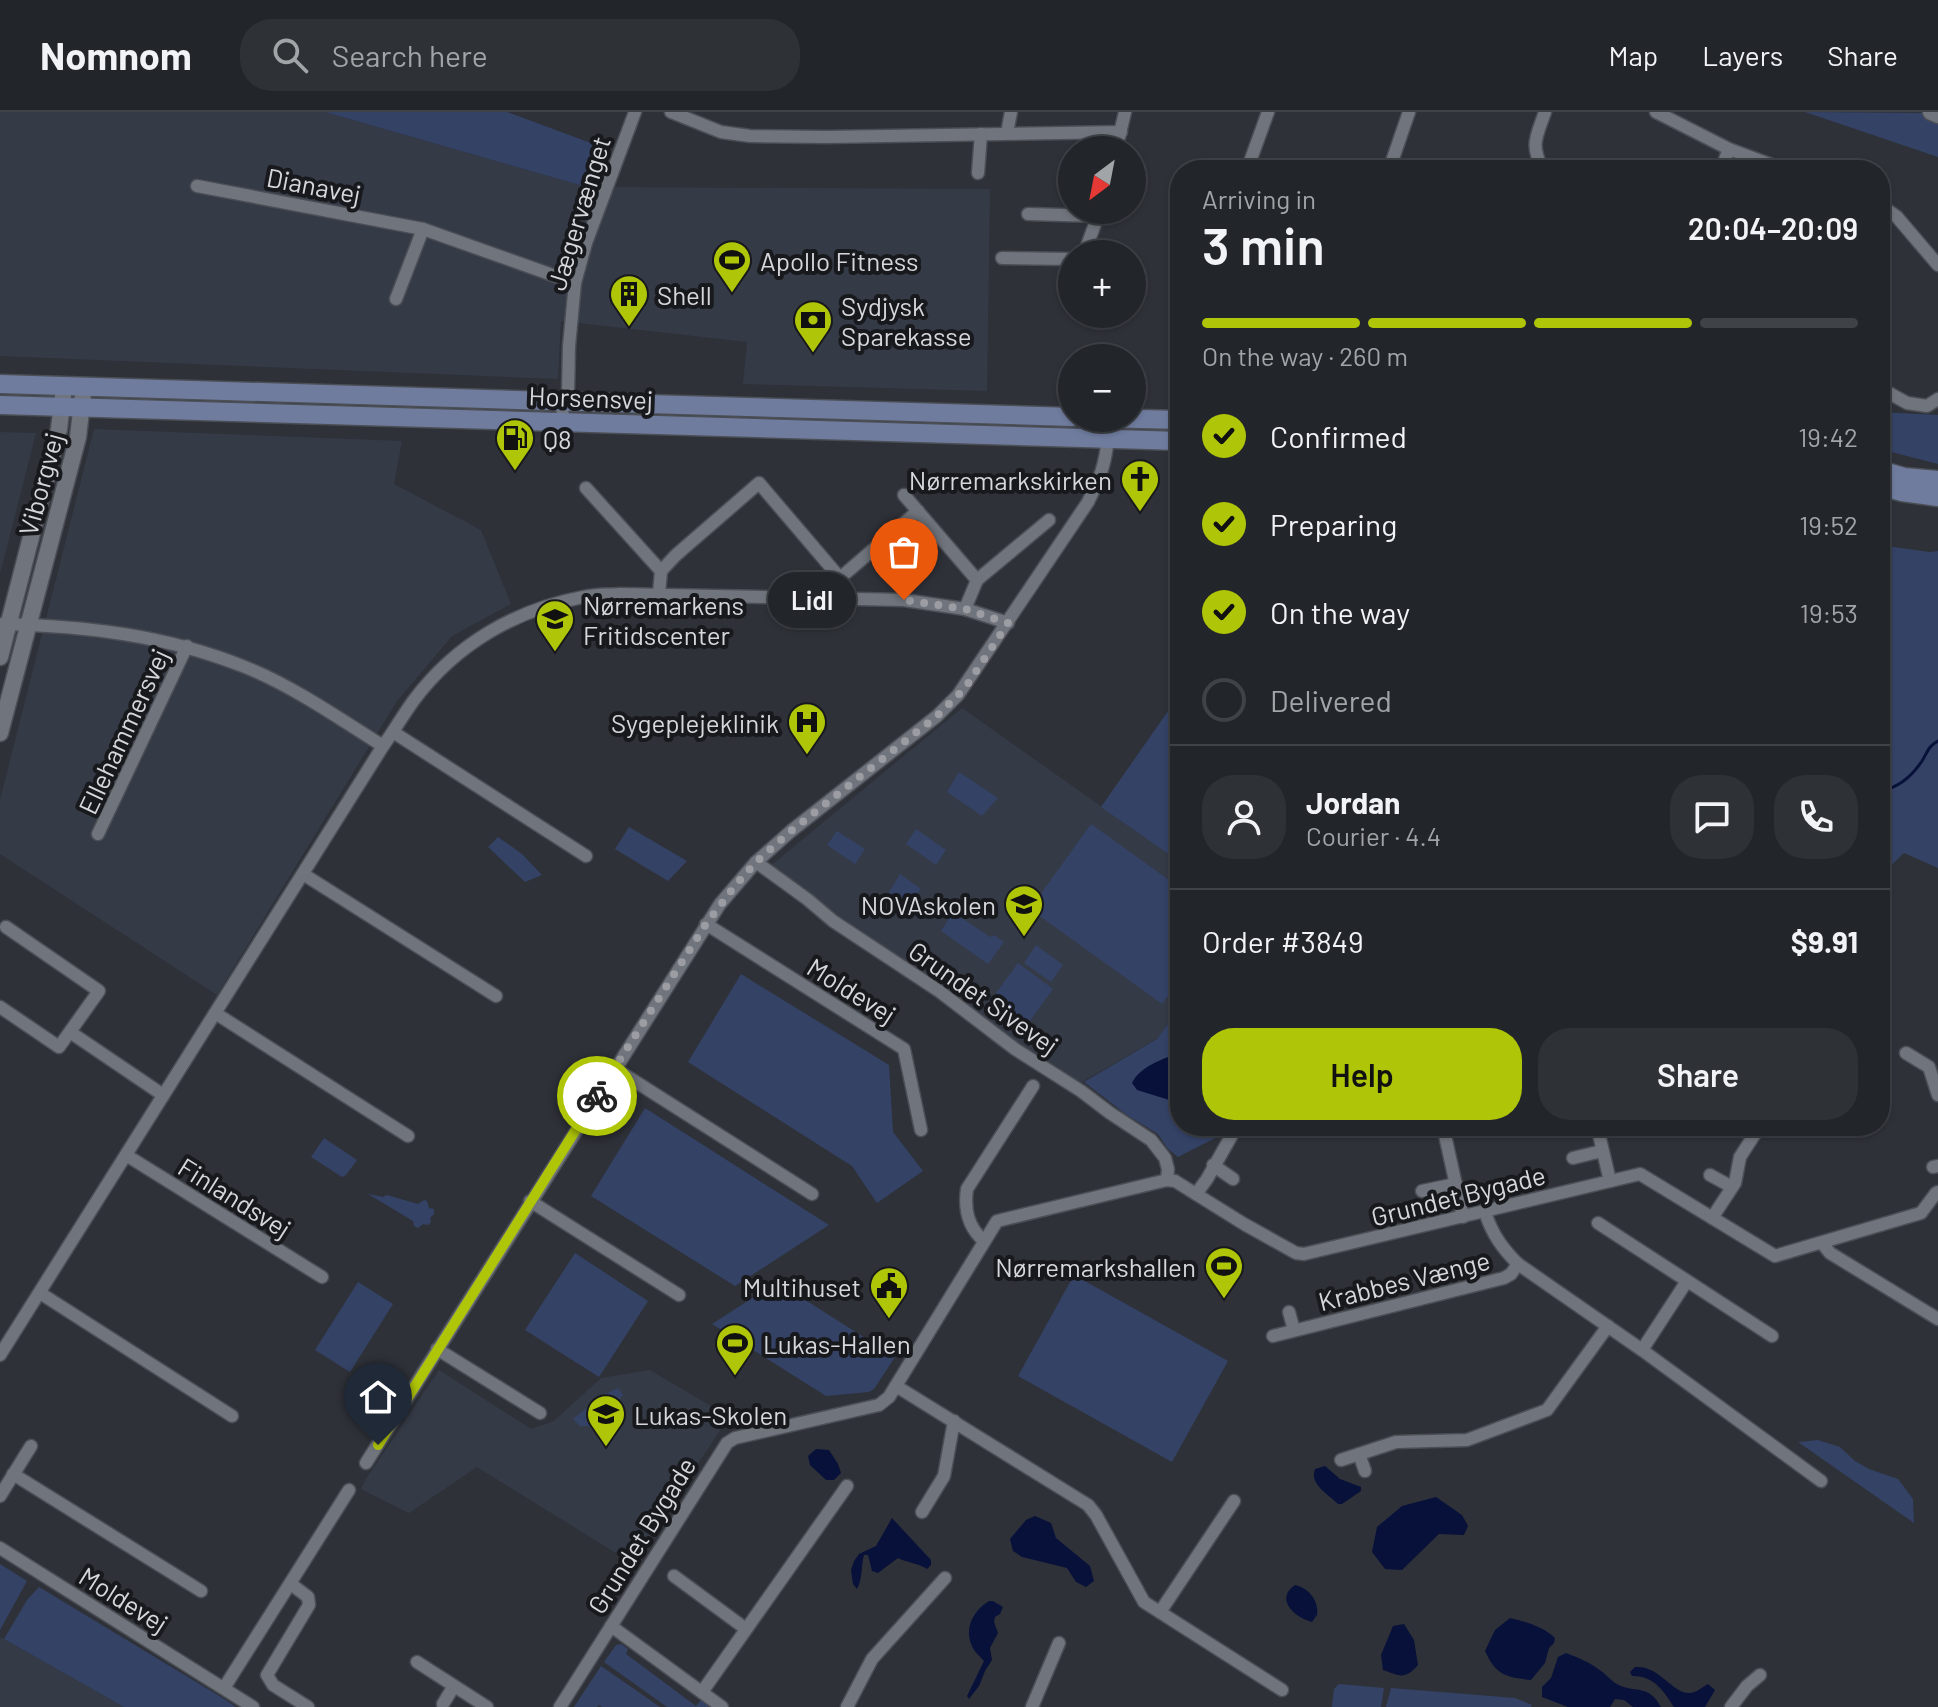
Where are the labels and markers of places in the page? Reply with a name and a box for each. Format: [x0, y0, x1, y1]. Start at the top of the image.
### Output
sports icon: Apollo Fitness [711, 239, 753, 294]
place label: Apollo Fitness [760, 245, 918, 276]
building icon: Shell [608, 273, 650, 328]
place label: Shell [657, 279, 712, 310]
place label: Sydjysk Sparekasse [841, 290, 972, 351]
bank icon: Sydjysk Sparekasse [792, 299, 834, 354]
fuel station icon: Q8 [494, 417, 536, 472]
place label: Q8 [543, 423, 572, 454]
church icon: Nørremarkskirken [1119, 458, 1161, 513]
place label: Nørremarkskirken [909, 464, 1112, 495]
pin [870, 518, 938, 600]
callout: Lidl [768, 572, 856, 628]
place label: Nørremarkens Fritidscenter [583, 589, 744, 650]
school or university icon: Nørremarkens Fritidscenter [534, 598, 576, 653]
hospital icon: Sygeplejeklinik [786, 701, 828, 756]
place label: Sygeplejeklinik [611, 707, 779, 738]
school or university icon: NOVAskolen [1003, 883, 1045, 938]
place label: NOVAskolen [861, 889, 996, 920]
sports icon: Nørremarkshallen [1203, 1245, 1245, 1300]
place label: Nørremarkshallen [995, 1251, 1196, 1282]
public building icon: Multihuset [868, 1265, 910, 1320]
place label: Multihuset [743, 1271, 861, 1302]
sports icon: Lukas-Hallen [714, 1322, 756, 1377]
place label: Lukas-Hallen [763, 1328, 911, 1359]
pin [344, 1363, 412, 1445]
school or university icon: Lukas-Skolen [585, 1393, 627, 1448]
place label: Lukas-Skolen [634, 1399, 787, 1430]

